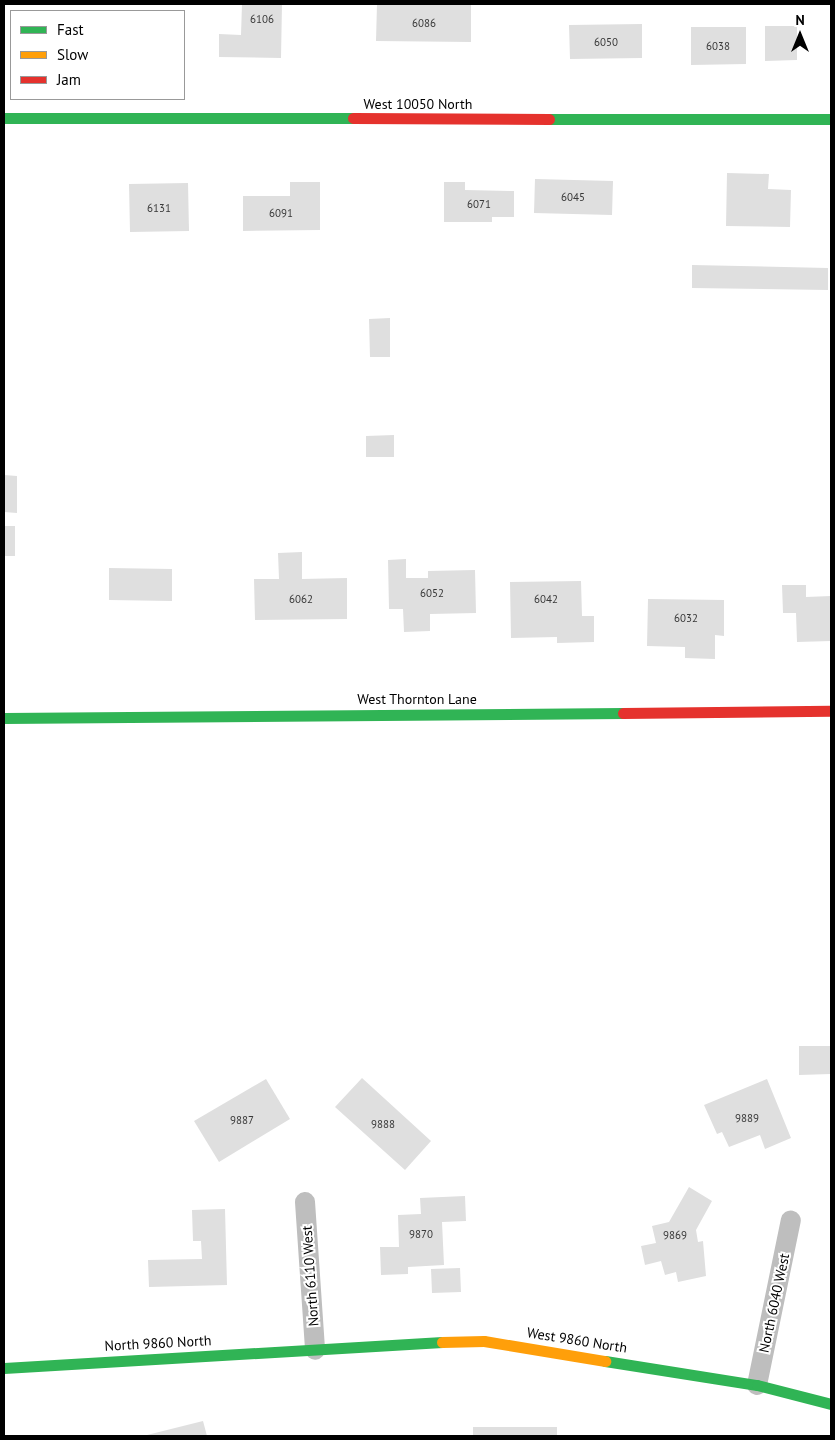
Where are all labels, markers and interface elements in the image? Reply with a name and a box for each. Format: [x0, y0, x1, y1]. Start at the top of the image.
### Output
legend [10, 10, 185, 100]
north arrow [775, 10, 825, 60]
text: N [795, 11, 805, 29]
house number: 6106 [250, 12, 274, 26]
house number: 6086 [412, 16, 436, 30]
text: Fast [57, 20, 84, 39]
house number: 6050 [594, 35, 618, 49]
house number: 6038 [706, 39, 730, 53]
text: Slow [57, 45, 88, 64]
text: Jam [57, 70, 81, 89]
street label: West 10050 North [364, 96, 472, 112]
house number: 6045 [561, 190, 585, 204]
house number: 6071 [467, 197, 491, 211]
house number: 6131 [147, 201, 171, 215]
house number: 6091 [269, 206, 293, 220]
house number: 6052 [420, 586, 444, 600]
house number: 6062 [289, 592, 313, 606]
house number: 6042 [534, 592, 558, 606]
house number: 6032 [674, 611, 698, 625]
street label: West Thornton Lane [357, 691, 477, 707]
house number: 9889 [735, 1111, 759, 1125]
house number: 9887 [230, 1113, 254, 1127]
house number: 9888 [371, 1117, 395, 1131]
street label: North 6110 West [298, 1225, 322, 1327]
house number: 9870 [409, 1227, 433, 1241]
house number: 9869 [663, 1228, 687, 1242]
street label: North 6040 West [755, 1252, 793, 1354]
street label: West 9860 North [526, 1324, 628, 1356]
street label: North 9860 North [104, 1332, 212, 1354]

